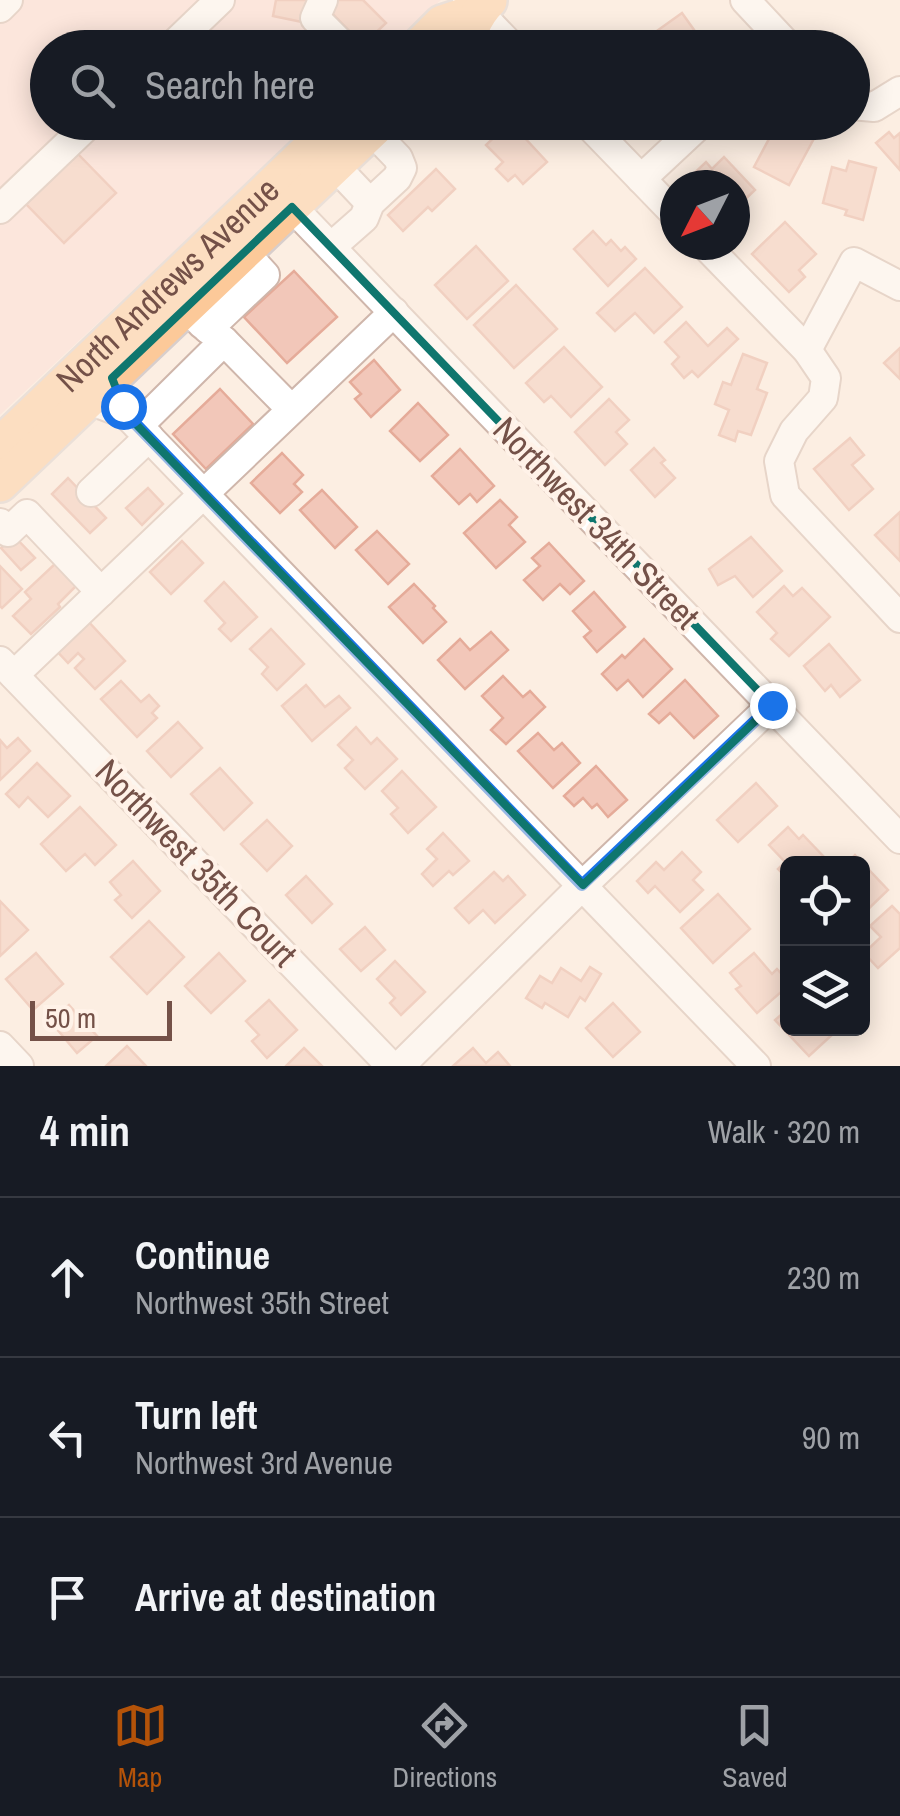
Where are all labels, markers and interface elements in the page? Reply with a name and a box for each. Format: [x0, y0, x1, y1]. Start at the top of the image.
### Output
search box [30, 30, 870, 140]
icon: search [65, 58, 120, 113]
text: Search here [145, 60, 315, 111]
street label: North Andrews Avenue [46, 167, 289, 402]
north arrow [660, 170, 750, 260]
route start [101, 384, 147, 430]
street label: Northwest 34th Street [483, 406, 710, 639]
route end [750, 683, 796, 729]
street label: Northwest 35th Court [85, 749, 307, 977]
map controls [780, 856, 870, 1036]
button: locate [780, 856, 870, 946]
button: layers [780, 946, 870, 1036]
scale bar [30, 996, 172, 1040]
text: 50 m [45, 999, 96, 1037]
text: 4 min [40, 1103, 130, 1159]
text: Walk · 320 m [708, 1110, 860, 1153]
text: Continue [135, 1230, 270, 1281]
icon: ahead [40, 1250, 95, 1305]
text: 230 m [787, 1256, 860, 1299]
text: Northwest 35th Street [135, 1281, 389, 1324]
text: Turn left [135, 1390, 257, 1441]
icon: left [40, 1410, 95, 1465]
text: 90 m [802, 1416, 860, 1459]
text: Northwest 3rd Avenue [135, 1441, 393, 1484]
icon: arrive [40, 1570, 95, 1625]
text: Arrive at destination [135, 1572, 436, 1623]
tab: Map [113, 1698, 168, 1796]
tab: Directions [393, 1698, 497, 1796]
tab: Saved [722, 1698, 787, 1796]

